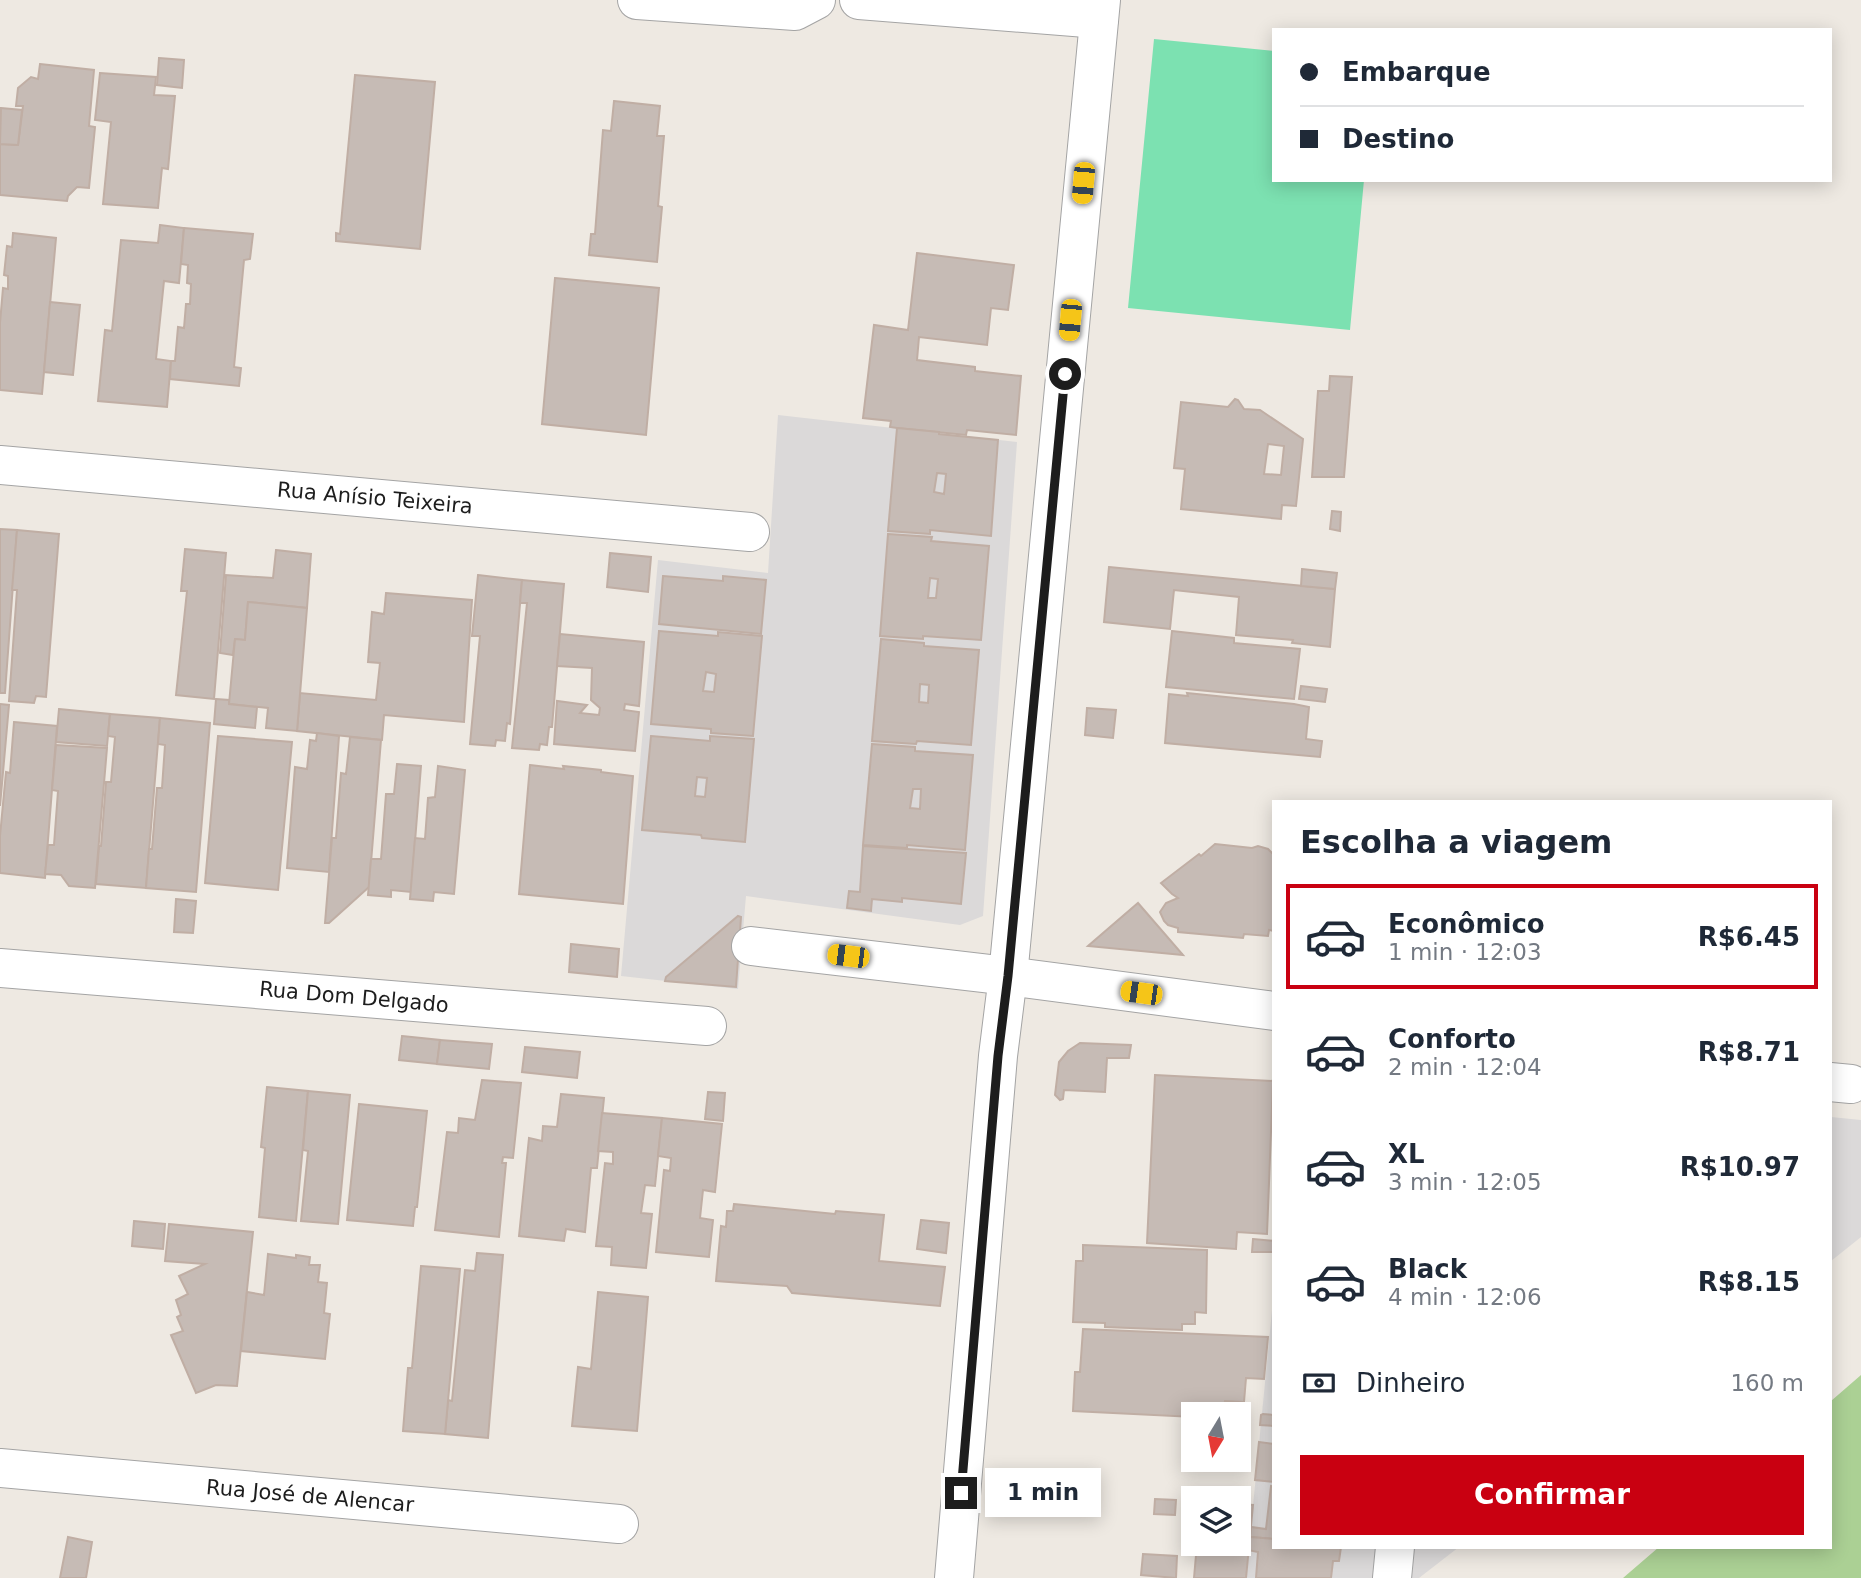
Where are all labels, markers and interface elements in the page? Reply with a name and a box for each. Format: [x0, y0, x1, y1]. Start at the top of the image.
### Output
text: Embarque [1342, 57, 1491, 87]
text: Destino [1342, 124, 1454, 154]
car [1071, 161, 1096, 205]
car [1058, 298, 1083, 342]
route start [1049, 358, 1081, 390]
street label: Rua Anísio Teixeira [276, 477, 474, 519]
text: Escolha a viagem [1300, 823, 1612, 861]
icon: car [1304, 905, 1367, 968]
text: Econômico [1388, 909, 1545, 939]
text: R$6.45 [1698, 922, 1800, 952]
text: 1 min · 12:03 [1388, 939, 1542, 965]
car [826, 943, 871, 969]
street label: Rua Dom Delgado [258, 977, 450, 1017]
car [1119, 980, 1164, 1006]
icon: car [1304, 1020, 1367, 1083]
text: Conforto [1388, 1024, 1516, 1054]
text: R$8.71 [1698, 1037, 1800, 1067]
text: 2 min · 12:04 [1388, 1054, 1542, 1080]
icon: car [1304, 1135, 1367, 1198]
text: XL [1388, 1139, 1425, 1169]
text: R$10.97 [1680, 1152, 1800, 1182]
text: 3 min · 12:05 [1388, 1169, 1542, 1195]
icon: car [1304, 1250, 1367, 1313]
text: Black [1388, 1254, 1467, 1284]
text: R$8.15 [1698, 1267, 1800, 1297]
text: 4 min · 12:06 [1388, 1284, 1542, 1310]
icon: cash [1300, 1364, 1338, 1402]
text: Dinheiro [1356, 1368, 1465, 1398]
text: 160 m [1730, 1370, 1804, 1396]
north arrow [1181, 1402, 1251, 1472]
map controls [1181, 1402, 1251, 1556]
button: Confirmar [1300, 1455, 1804, 1535]
callout: 1 min [986, 1468, 1101, 1518]
street label: Rua José de Alencar [205, 1475, 415, 1517]
route end [945, 1477, 977, 1509]
text: 1 min [1007, 1479, 1079, 1505]
button: layers [1181, 1486, 1251, 1556]

